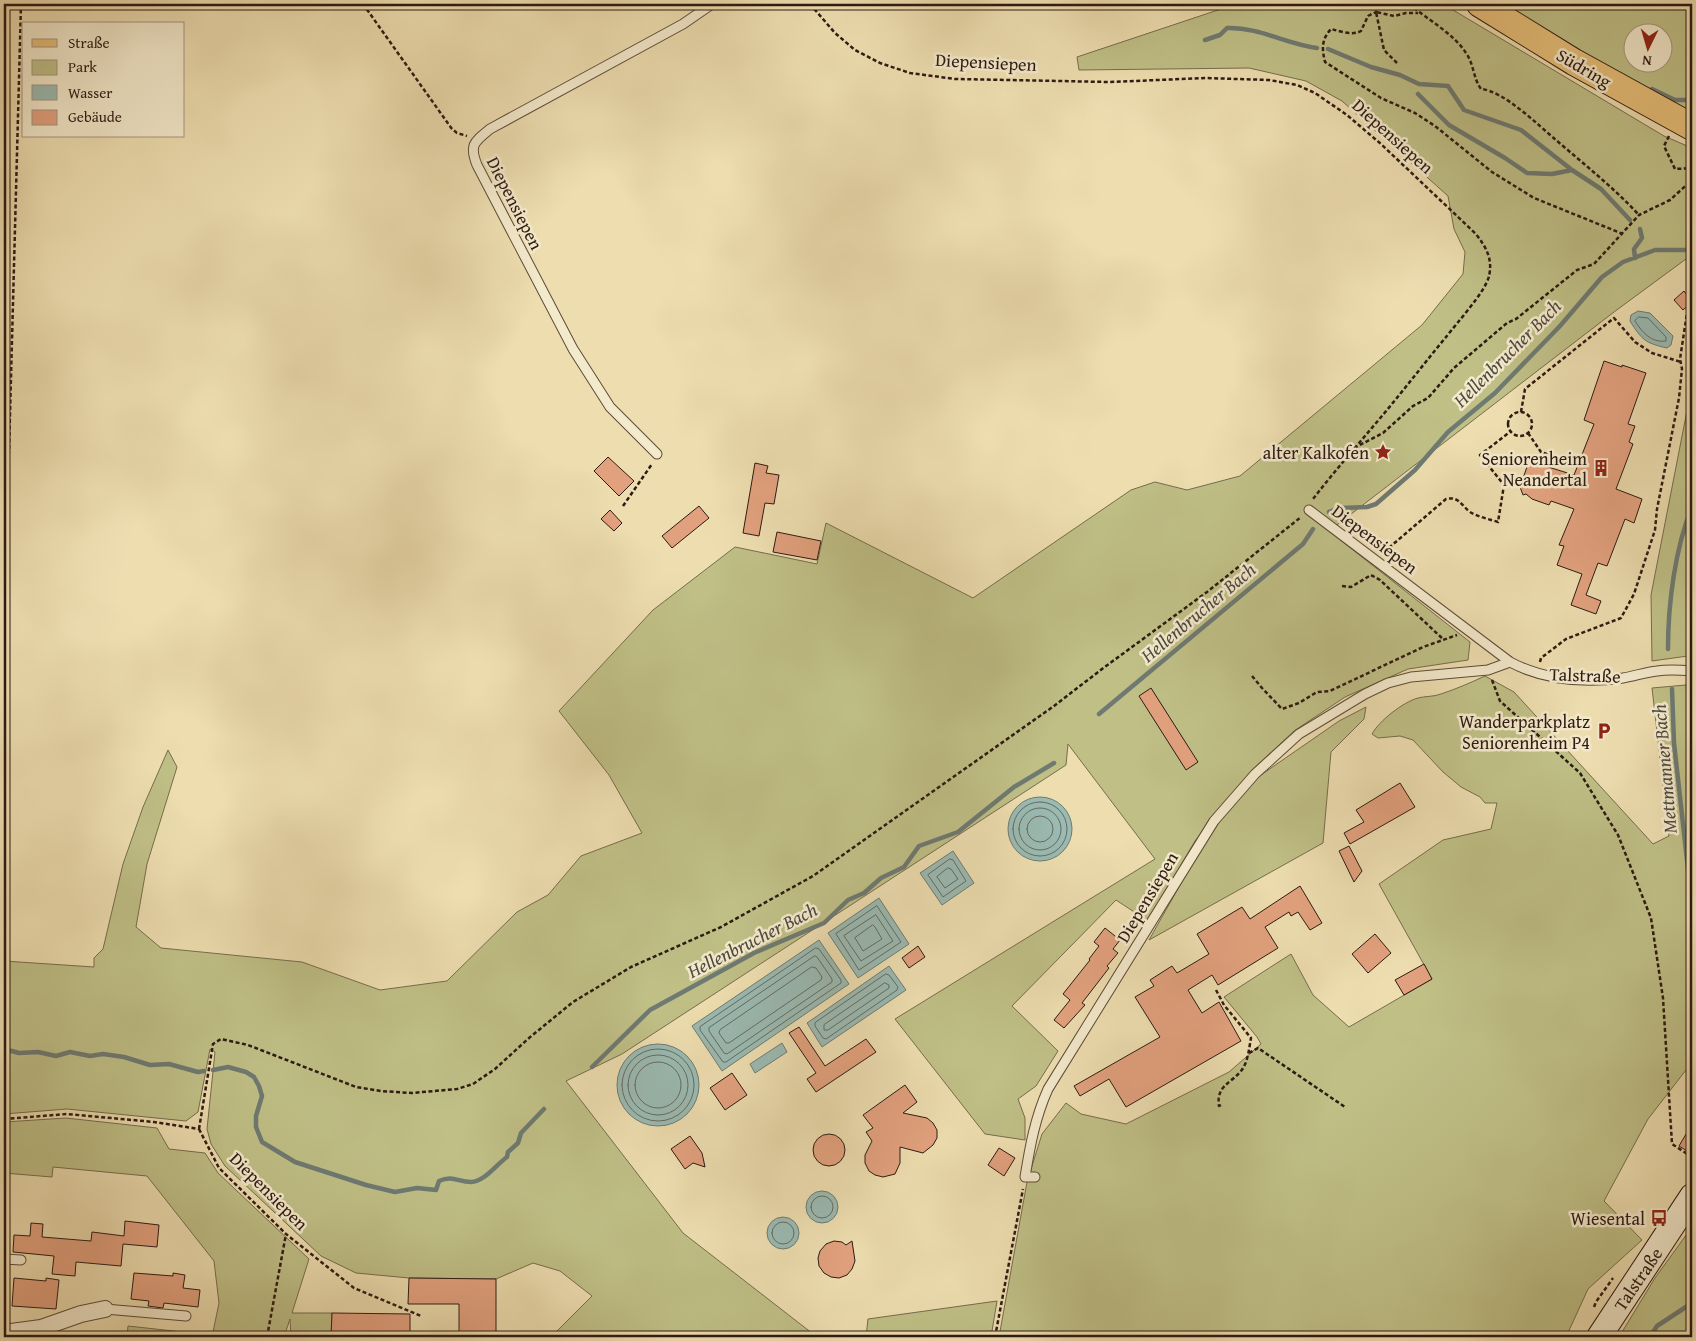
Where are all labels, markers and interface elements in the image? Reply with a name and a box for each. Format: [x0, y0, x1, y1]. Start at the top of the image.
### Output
legend [22, 22, 185, 138]
north arrow [1624, 22, 1674, 72]
text: Straße [68, 32, 110, 53]
street label: Südring [1551, 41, 1617, 95]
street label: Diepensiepen [935, 46, 1037, 78]
text: N [1641, 51, 1652, 71]
text: Park [68, 56, 97, 77]
text: Wasser [68, 82, 112, 103]
street label: Diepensiepen [1346, 92, 1440, 180]
text: Gebäude [68, 106, 122, 127]
street label: Diepensiepen [480, 152, 550, 254]
water label: Hellenbrucher Bach [1446, 292, 1568, 414]
place label: alter Kalkofen [1263, 439, 1369, 466]
place icon: alter Kalkofen [1373, 442, 1393, 462]
place label: Seniorenheim Neandertal [1481, 445, 1587, 493]
building icon: Seniorenheim Neandertal [1591, 458, 1611, 478]
street label: Diepensiepen [1326, 498, 1424, 580]
water label: Hellenbrucher Bach [1134, 555, 1262, 669]
street label: Talstraße [1549, 660, 1621, 690]
water label: Mettmanner Bach [1644, 703, 1684, 835]
place label: Wanderparkplatz Seniorenheim P4 [1459, 708, 1590, 756]
parking icon: Wanderparkplatz Seniorenheim P4 [1594, 721, 1614, 741]
street label: Diepensiepen [1109, 846, 1185, 948]
water label: Hellenbrucher Bach [681, 895, 822, 985]
street label: Diepensiepen [224, 1146, 314, 1236]
place label: Wiesental [1571, 1205, 1645, 1232]
bus stop icon: Wiesental [1649, 1208, 1669, 1228]
street label: Talstraße [1607, 1242, 1669, 1316]

